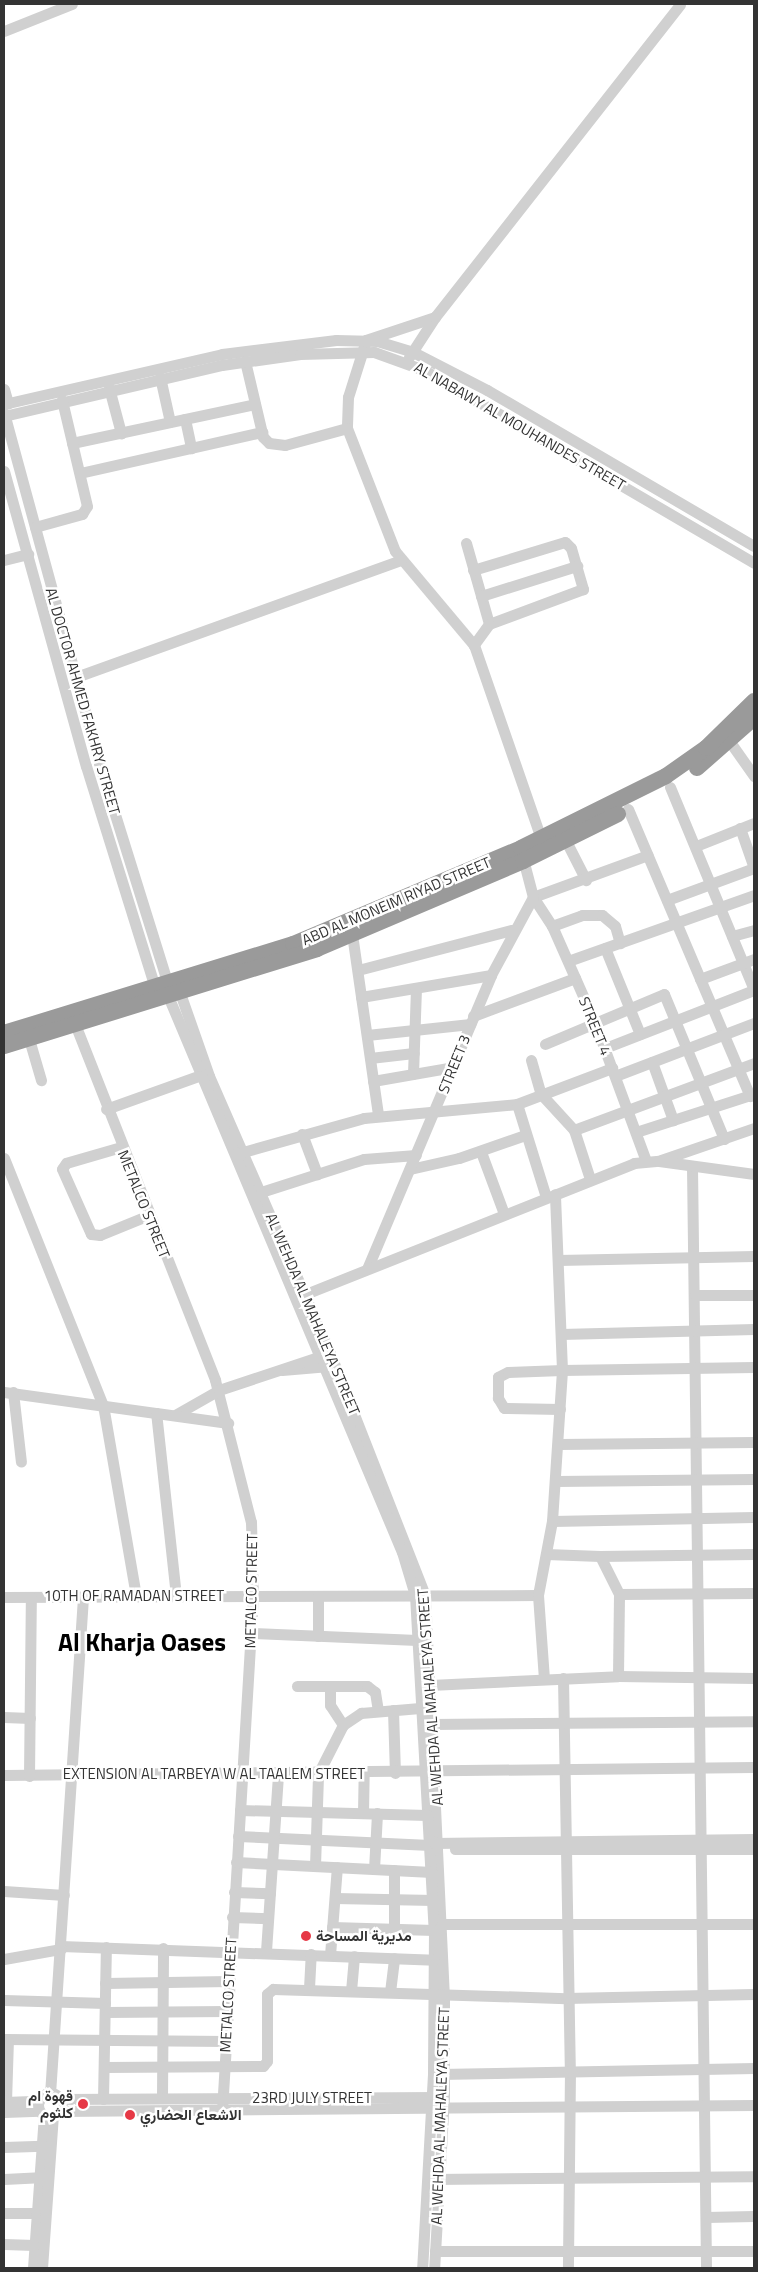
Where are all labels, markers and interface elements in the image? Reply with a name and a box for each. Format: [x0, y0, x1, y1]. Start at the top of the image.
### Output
street label: AL NABAWY AL MOUHANDES STREET [411, 358, 629, 494]
street label: AL DOCTOR AHMED FAKHRY STREET [42, 586, 124, 816]
street label: ABD AL MONEIM RIYAD STREET [299, 853, 493, 949]
street label: STREET 4 [575, 994, 615, 1058]
street label: STREET 3 [434, 1032, 474, 1096]
street label: METALCO STREET [114, 1147, 174, 1261]
street label: AL WEHDA AL MAHALEYA STREET [262, 1210, 364, 1418]
street label: METALCO STREET [241, 1533, 261, 1649]
street label: 10TH OF RAMADAN STREET [44, 1587, 224, 1605]
street label: AL WEHDA AL MAHALEYA STREET [413, 1588, 447, 1806]
district label: Al Kharja Oases [58, 1627, 226, 1657]
street label: EXTENSION AL TARBEYA W AL TAALEM STREET [63, 1765, 365, 1783]
place label: مديرية المساحة [316, 1927, 412, 1945]
marker: مديرية المساحة [300, 1930, 312, 1942]
street label: METALCO STREET [216, 1937, 240, 2053]
street label: AL WEHDA AL MAHALEYA STREET [427, 2007, 453, 2225]
place label: قهوة ام كلثوم [28, 2086, 73, 2121]
street label: 23RD JULY STREET [252, 2089, 372, 2107]
marker: قهوة ام كلثوم [77, 2098, 89, 2110]
place label: الاشعاع الحضاري [140, 2106, 242, 2124]
marker: الاشعاع الحضاري [124, 2109, 136, 2121]

